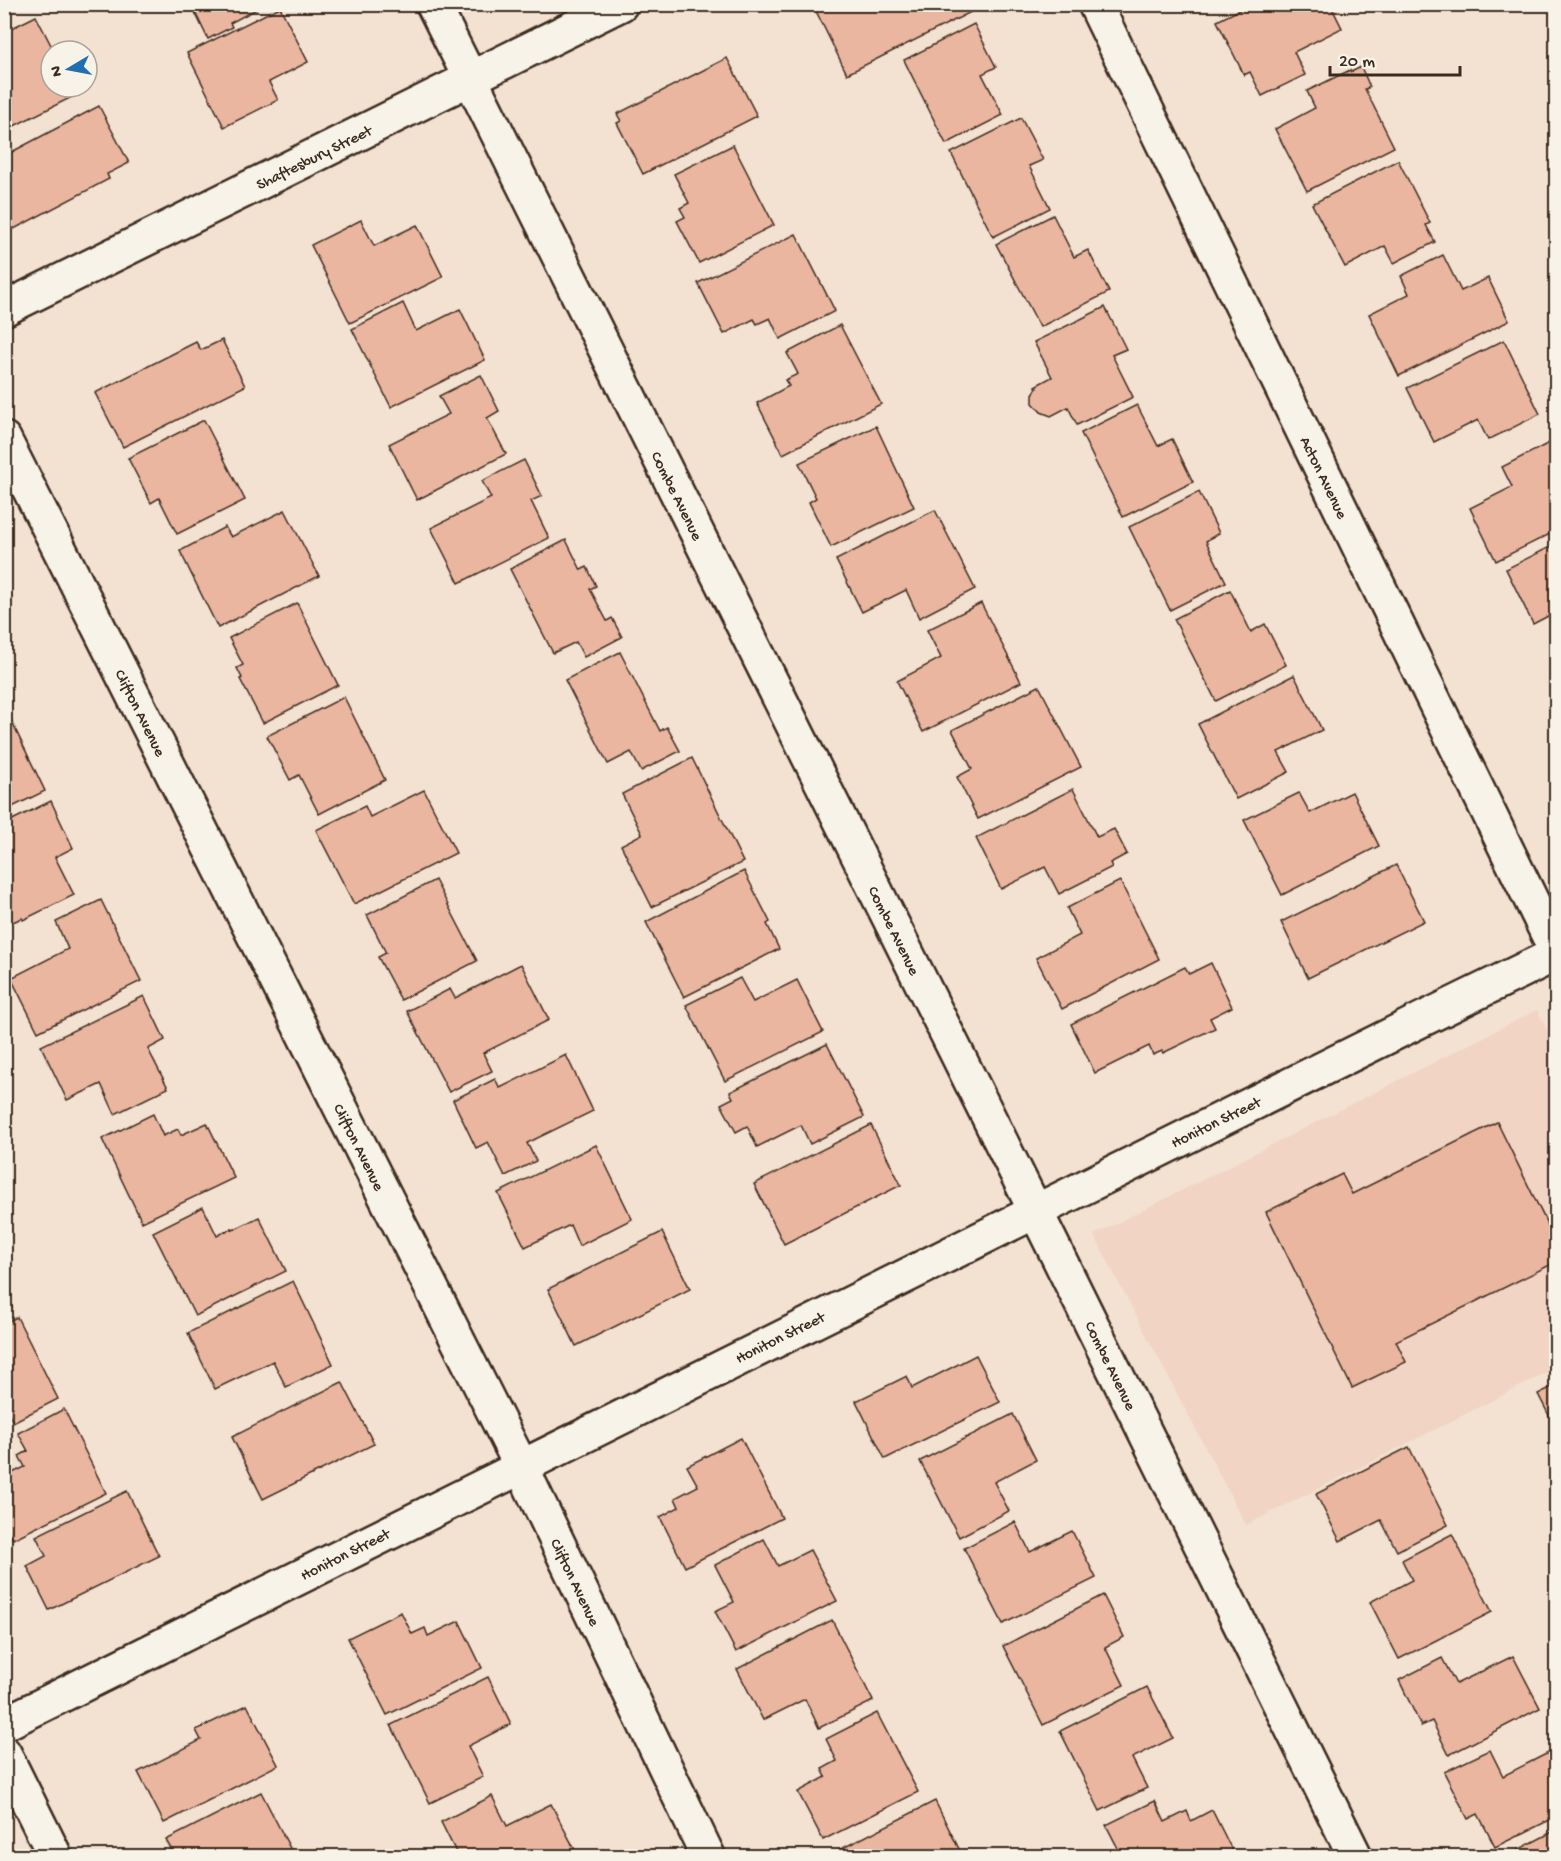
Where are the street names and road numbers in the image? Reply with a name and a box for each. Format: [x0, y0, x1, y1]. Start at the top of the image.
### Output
street label: Shaftesbury Street [254, 122, 377, 196]
street label: Acton Avenue [1294, 434, 1350, 523]
street label: Combe Avenue [645, 449, 706, 545]
street label: Clifton Avenue [109, 667, 169, 761]
street label: Combe Avenue [862, 884, 923, 980]
street label: Honiton Street [1169, 1093, 1266, 1154]
street label: Clifton Avenue [327, 1101, 387, 1195]
street label: Honiton Street [733, 1308, 830, 1369]
street label: Combe Avenue [1079, 1319, 1139, 1415]
street label: Honiton Street [298, 1525, 395, 1586]
street label: Clifton Avenue [544, 1536, 603, 1631]

